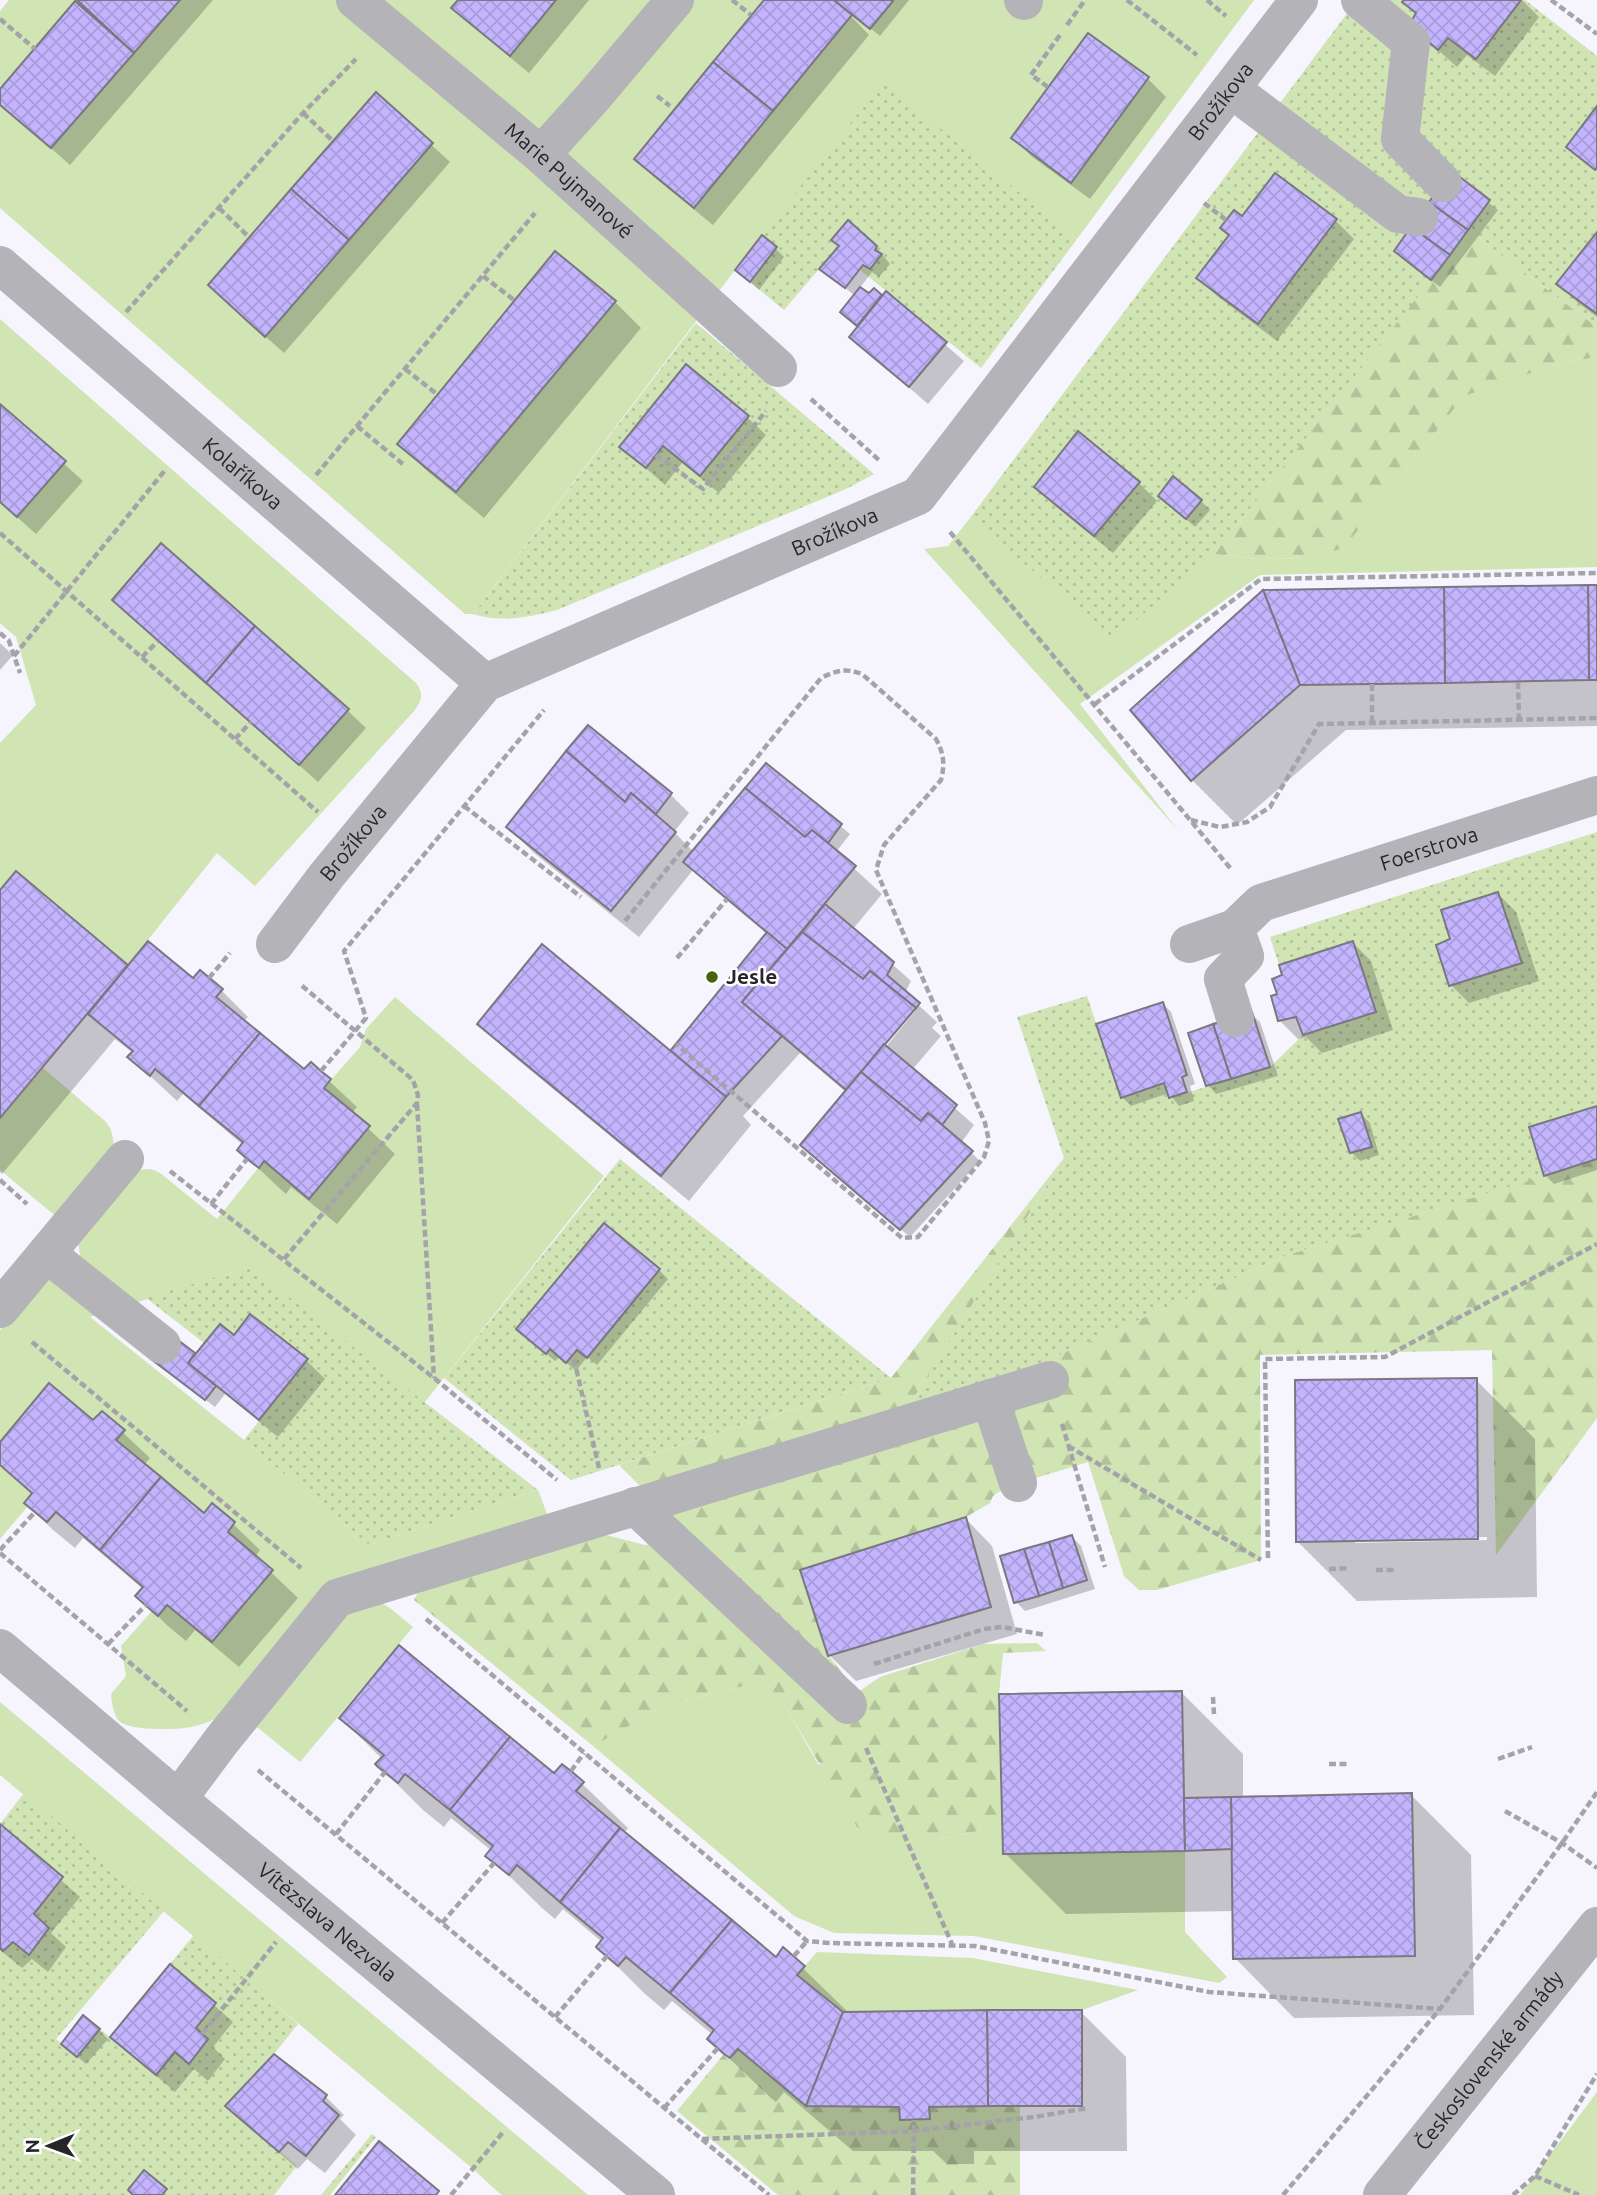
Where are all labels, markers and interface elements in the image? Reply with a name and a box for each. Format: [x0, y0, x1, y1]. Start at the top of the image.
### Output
street label: Brožíkova [1183, 57, 1258, 145]
street label: Marie Pujmanové [500, 117, 639, 243]
street label: Kolaříkova [198, 432, 288, 514]
street label: Brožíkova [788, 502, 881, 560]
street label: Brožíkova [314, 799, 391, 885]
street label: Foerstrova [1377, 821, 1481, 875]
place label: Jesle [726, 964, 777, 988]
marker: Jesle [704, 969, 720, 985]
street label: Vítězslava Nezvala [253, 1857, 402, 1986]
street label: Československé armády [1410, 1966, 1567, 2154]
north arrow [14, 2111, 84, 2181]
text: N [21, 2139, 43, 2154]

